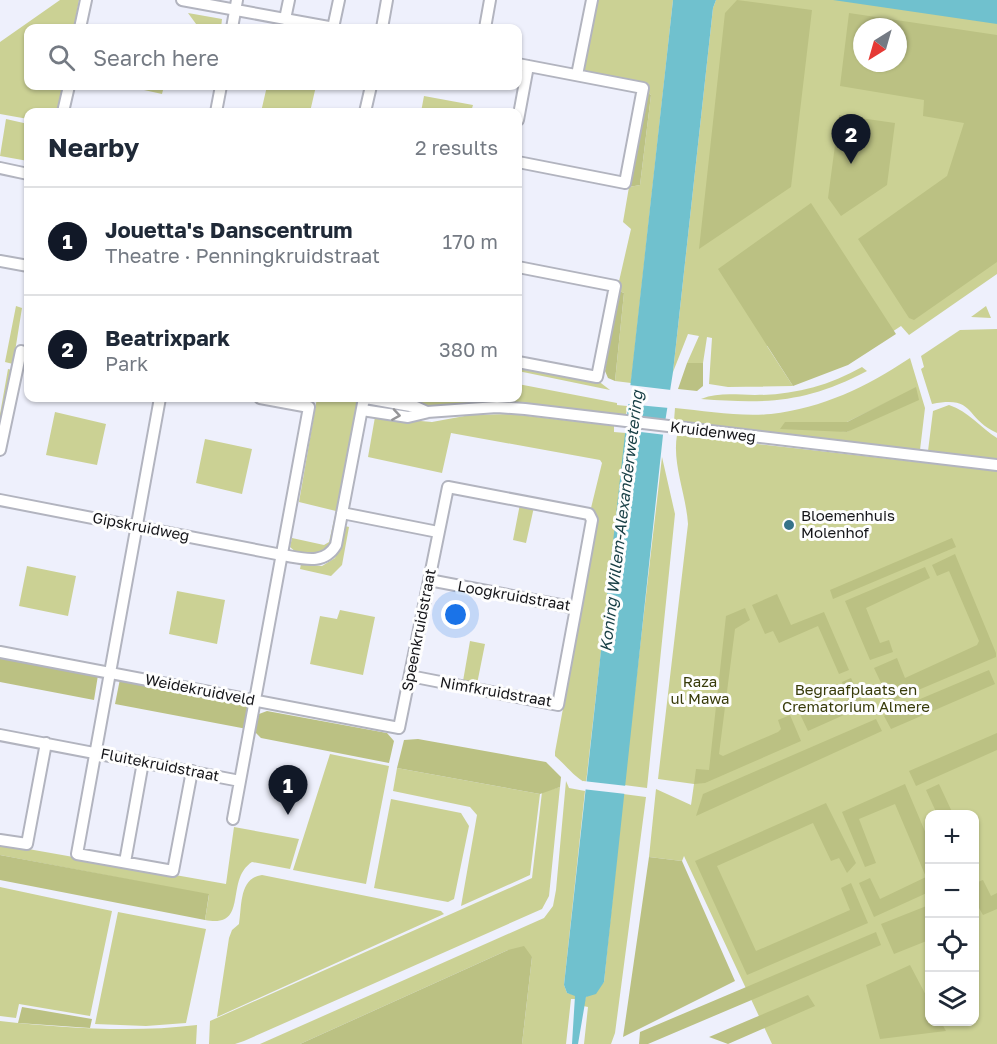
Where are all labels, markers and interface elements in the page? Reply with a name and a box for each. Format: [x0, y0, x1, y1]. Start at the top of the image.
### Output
north arrow [853, 18, 907, 72]
search box [24, 24, 522, 90]
icon: search [45, 41, 78, 74]
text: Search here [93, 44, 219, 71]
pin: 2 [832, 114, 870, 164]
text: Nearby [48, 132, 139, 163]
text: 2 results [415, 135, 498, 159]
text: Jouetta's Danscentrum [105, 216, 353, 243]
text: 1 [62, 229, 73, 253]
text: 170 m [443, 229, 498, 253]
text: Theatre · Penningkruidstraat [105, 243, 380, 267]
text: Beatrixpark [105, 324, 230, 351]
text: 2 [61, 337, 74, 361]
text: 380 m [439, 337, 498, 361]
text: Park [105, 351, 148, 375]
water label: Koning Willem-Alexanderwetering [595, 388, 647, 653]
one-way arrow [391, 408, 400, 420]
street label: Kruidenweg [669, 417, 757, 445]
place label: Bloemenhuis Molenhof [801, 506, 895, 541]
street label: Gipskruidweg [91, 508, 191, 544]
marker: Bloemenhuis Molenhof [782, 518, 796, 532]
street label: Speenkruidstraat [397, 567, 439, 693]
street label: Loogkruidstraat [456, 576, 572, 614]
your location [441, 600, 470, 629]
street label: Weidekruidveld [144, 670, 257, 709]
street label: Nimfkruidstraat [439, 672, 554, 710]
park label: Raza ul Mawa [670, 672, 730, 707]
park label: Begraafplaats en Crematorium Almere [782, 680, 930, 715]
street label: Fluitekruidstraat [99, 744, 221, 784]
pin: 1 [268, 766, 308, 815]
map controls [925, 810, 979, 1026]
button: + [925, 810, 979, 864]
button: − [925, 864, 979, 918]
button: locate [925, 918, 979, 972]
button: layers [925, 972, 979, 1026]

